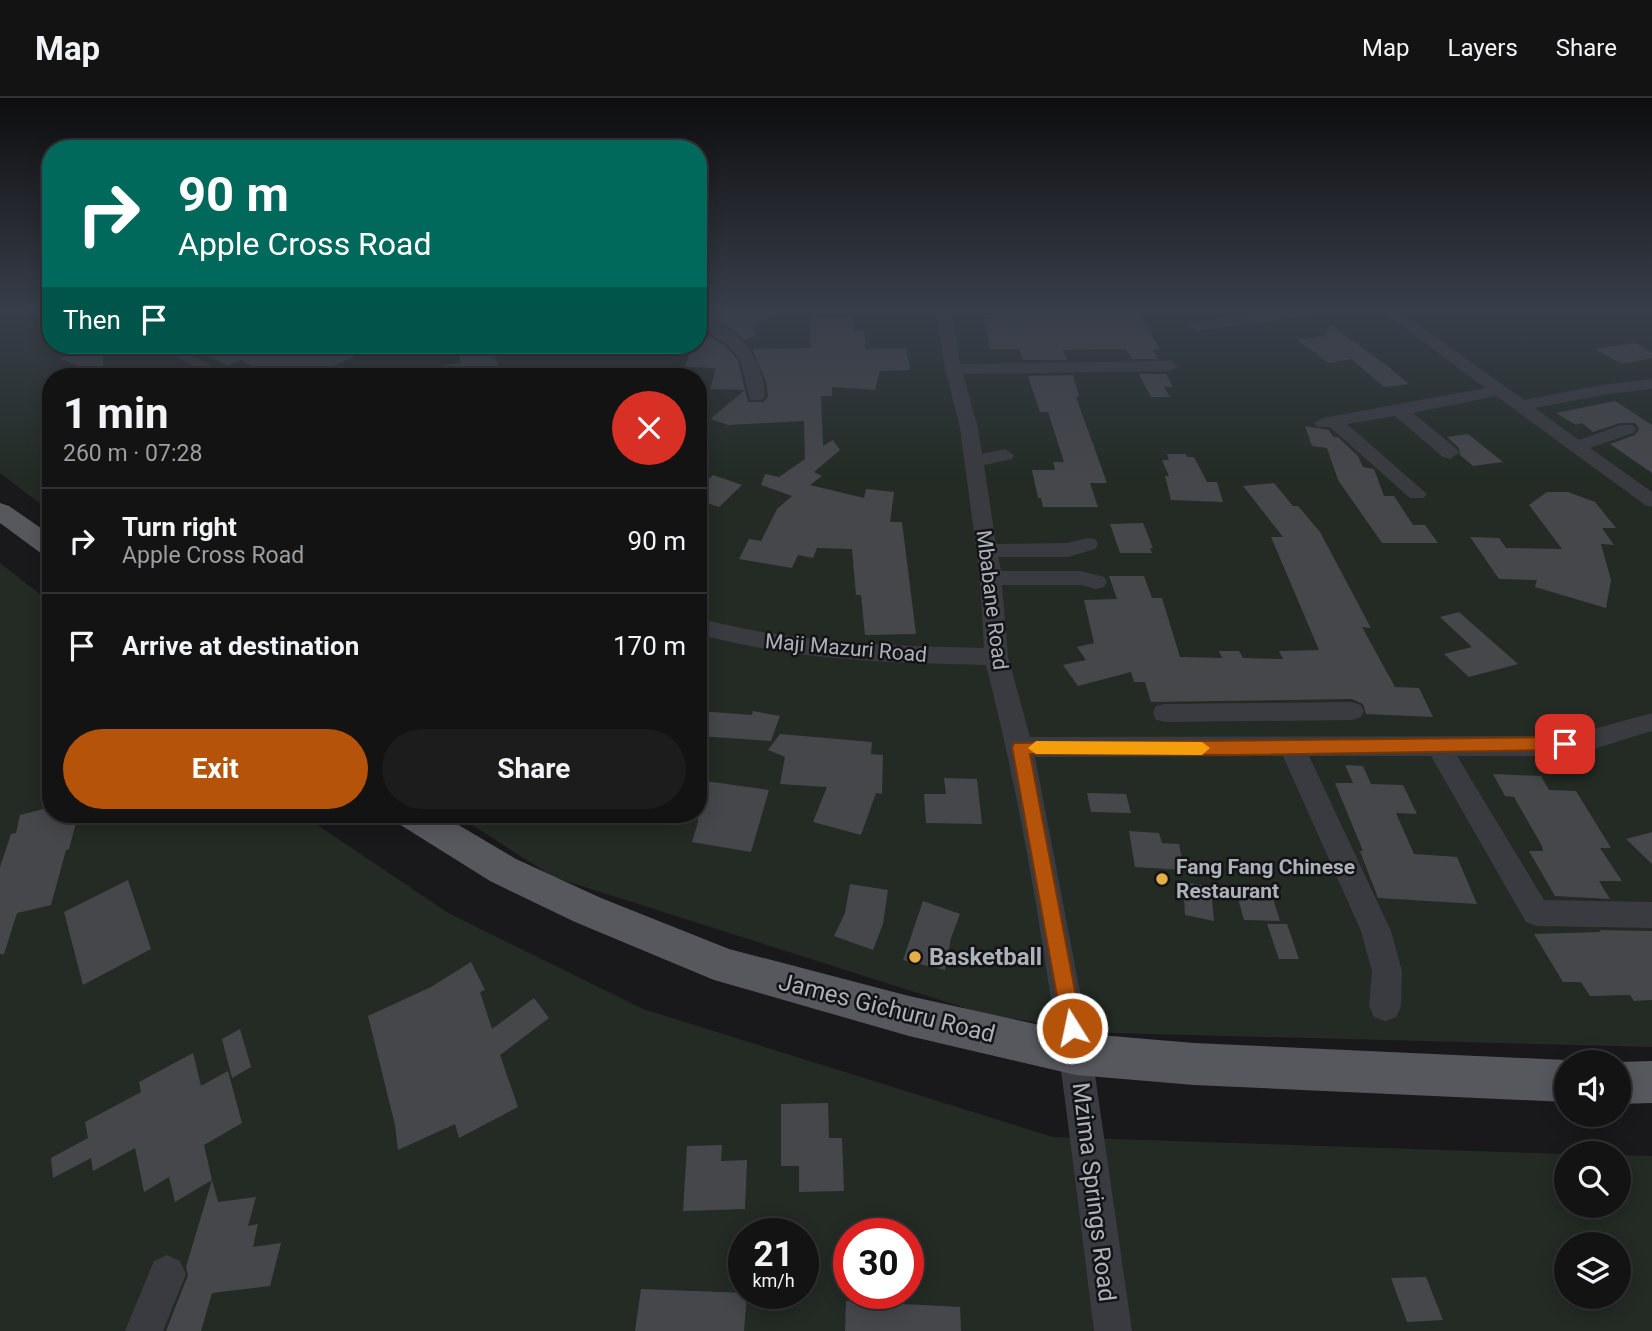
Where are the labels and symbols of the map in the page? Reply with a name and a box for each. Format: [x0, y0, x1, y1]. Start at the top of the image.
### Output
street label: Mbabane Road [972, 529, 1012, 671]
street label: Maji Mazuri Road [764, 629, 928, 667]
pin [1535, 714, 1595, 774]
place label: Fang Fang Chinese Restaurant [1176, 855, 1355, 903]
marker: Fang Fang Chinese Restaurant [1154, 871, 1170, 887]
place label: Basketball [929, 943, 1042, 971]
marker: Basketball [907, 949, 923, 965]
street label: James Gichuru Road [776, 968, 998, 1048]
position arrow [1035, 991, 1109, 1065]
street label: Mzima Springs Road [1067, 1081, 1121, 1303]
speed limit sign: 30 [833, 1218, 924, 1309]

